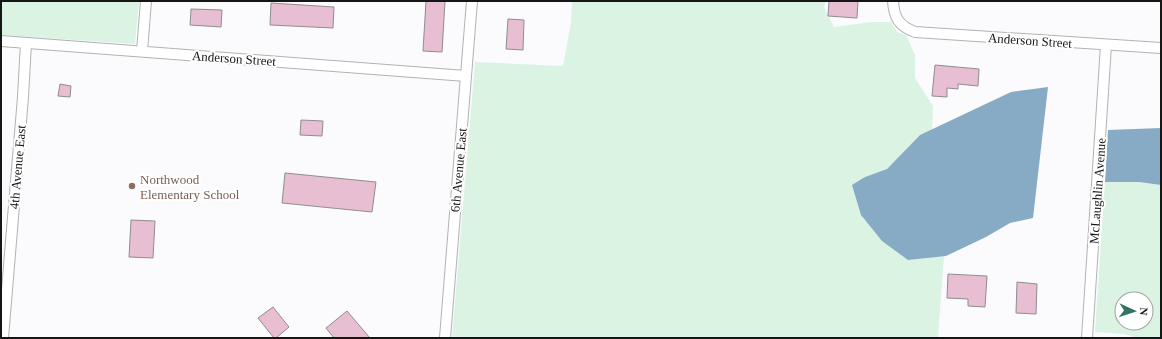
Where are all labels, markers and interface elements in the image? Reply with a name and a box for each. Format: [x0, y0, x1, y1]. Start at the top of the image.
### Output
street label: Anderson Street [987, 30, 1073, 51]
street label: Anderson Street [191, 48, 277, 69]
street label: 4th Avenue East [6, 124, 29, 210]
street label: 6th Avenue East [447, 127, 470, 213]
street label: McLaughlin Avenue [1086, 137, 1109, 245]
place label: Northwood Elementary School [140, 172, 240, 202]
marker: Northwood Elementary School [127, 181, 137, 191]
north arrow [1114, 291, 1154, 331]
text: N [1138, 307, 1150, 316]

